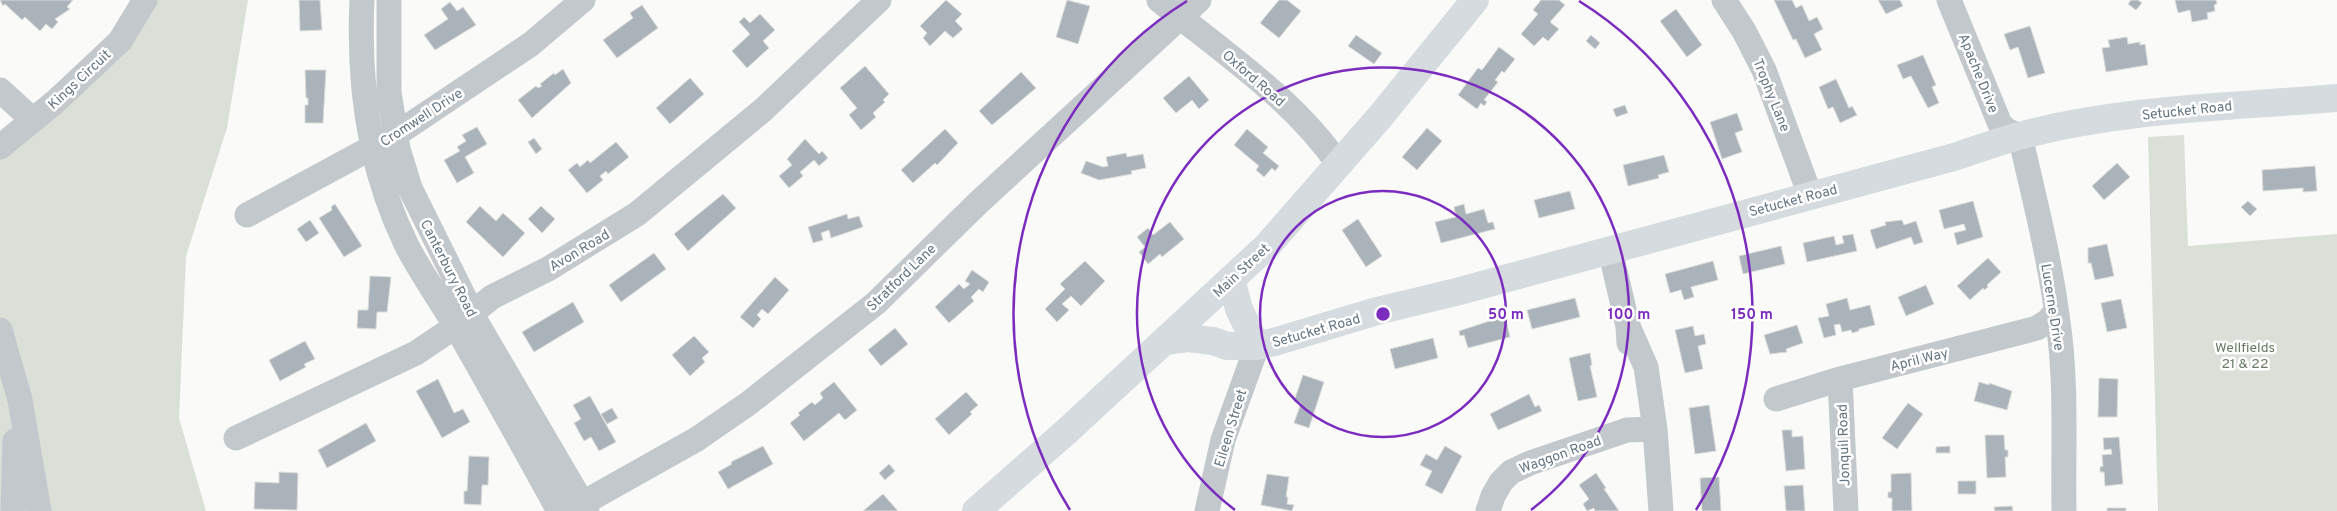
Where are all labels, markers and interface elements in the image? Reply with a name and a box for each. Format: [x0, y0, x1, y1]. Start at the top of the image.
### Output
street label: Apache Drive [1954, 31, 2001, 116]
street label: Kings Circuit [45, 47, 115, 114]
street label: Oxford Road [1218, 47, 1288, 111]
street label: Trophy Lane [1748, 57, 1793, 135]
street label: Cromwell Drive [377, 85, 466, 151]
street label: Setucket Road [2141, 98, 2233, 125]
street label: Setucket Road [1747, 182, 1839, 221]
street label: Canterbury Road [416, 217, 480, 320]
street label: Avon Road [547, 227, 613, 276]
street label: Stratford Lane [864, 241, 940, 315]
street label: Main Street [1210, 241, 1274, 302]
street label: Lucerne Drive [2036, 263, 2067, 352]
centre of rings [1374, 305, 1392, 323]
text: 50 m [1488, 306, 1524, 325]
text: 100 m [1608, 306, 1650, 325]
text: 150 m [1731, 306, 1773, 325]
street label: Setucket Road [1270, 311, 1362, 352]
park label: Wellfields 21 & 22 [2215, 340, 2275, 373]
street label: April Way [1889, 345, 1950, 376]
street label: Eileen Street [1211, 387, 1251, 470]
street label: Jonquil Road [1835, 404, 1854, 486]
street label: Waggon Road [1517, 433, 1604, 478]

